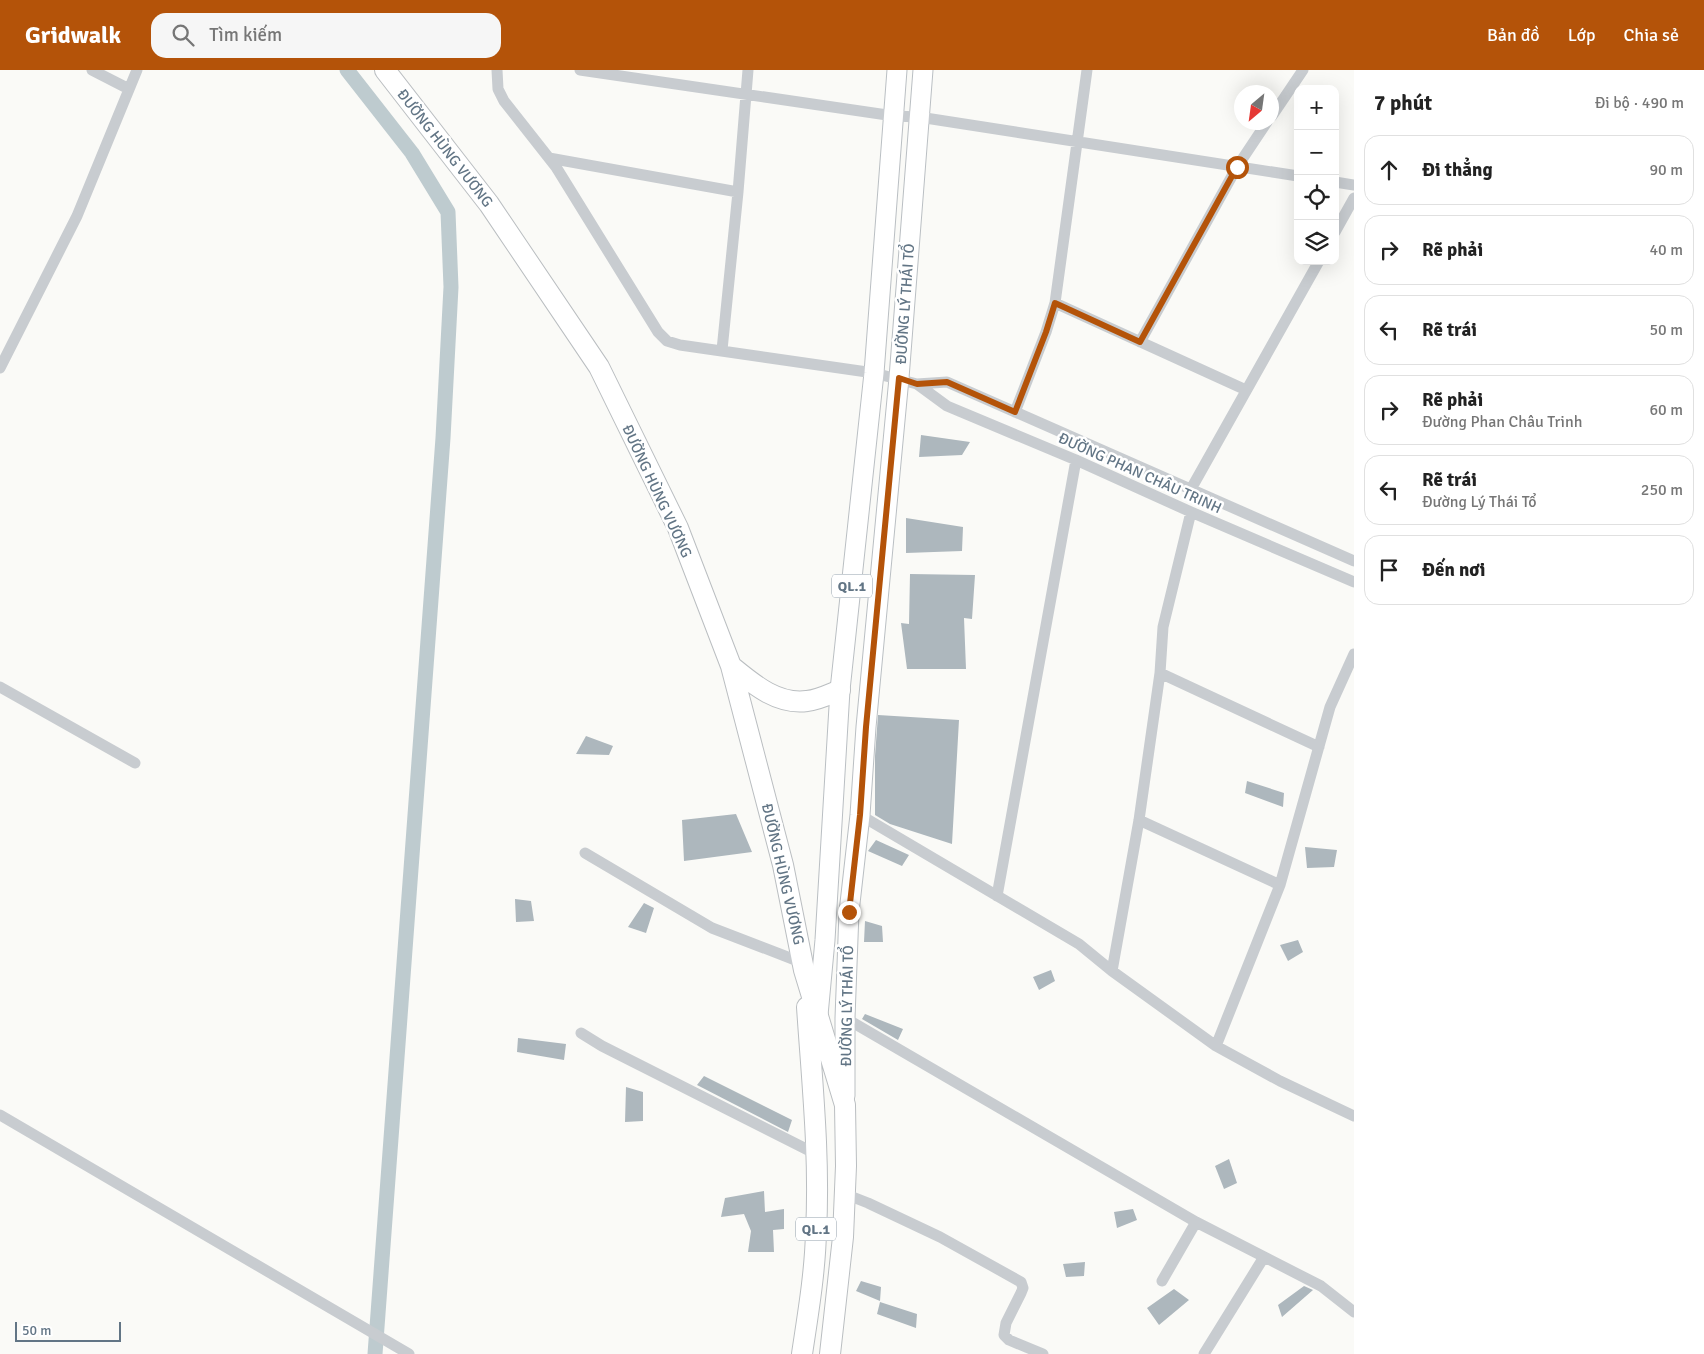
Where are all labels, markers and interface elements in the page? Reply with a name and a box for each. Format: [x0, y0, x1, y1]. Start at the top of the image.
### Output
search box [151, 13, 501, 58]
text: Gridwalk [25, 20, 121, 50]
icon: search [169, 21, 197, 49]
text: Tìm kiếm [209, 23, 282, 47]
text: Bản đồ [1487, 24, 1540, 46]
text: Lớp [1568, 24, 1595, 46]
text: Chia sẻ [1623, 24, 1679, 46]
street label: ĐƯỜNG HÙNG VƯƠNG [393, 85, 497, 211]
north arrow [1234, 85, 1279, 130]
map controls [1294, 85, 1339, 265]
button: + [1294, 85, 1339, 130]
text: 7 phút [1374, 90, 1432, 116]
text: Đi bộ · 490 m [1595, 93, 1684, 113]
button: − [1294, 130, 1339, 175]
route start [1226, 156, 1249, 179]
icon: ahead [1375, 156, 1403, 184]
text: Đi thẳng [1422, 158, 1493, 182]
text: 90 m [1649, 160, 1683, 180]
button: locate [1294, 175, 1339, 220]
button: layers [1294, 220, 1339, 265]
icon: right [1375, 236, 1403, 264]
text: Rẽ phải [1422, 238, 1483, 262]
text: 40 m [1649, 240, 1683, 260]
street label: ĐƯỜNG LÝ THÁI TỔ [889, 243, 918, 365]
icon: left [1375, 316, 1403, 344]
text: Rẽ trái [1422, 318, 1477, 342]
text: 50 m [1649, 320, 1683, 340]
text: Rẽ phải [1422, 388, 1483, 412]
icon: right [1375, 396, 1403, 424]
text: 60 m [1649, 400, 1683, 420]
text: Đường Phan Châu Trinh [1422, 412, 1582, 432]
street label: ĐƯỜNG HÙNG VƯƠNG [618, 421, 697, 560]
street label: ĐƯỜNG PHAN CHÂU TRINH [1056, 428, 1225, 517]
text: Rẽ trái [1422, 468, 1477, 492]
icon: left [1375, 476, 1403, 504]
text: 250 m [1641, 480, 1683, 500]
text: Đường Lý Thái Tổ [1422, 492, 1537, 512]
icon: arrive [1375, 556, 1403, 584]
text: Đến nơi [1422, 558, 1485, 582]
road number: QL.1 [832, 574, 872, 598]
street label: ĐƯỜNG HÙNG VƯƠNG [758, 801, 809, 946]
route end [838, 901, 861, 924]
street label: ĐƯỜNG LÝ THÁI TỔ [834, 945, 857, 1067]
road number: QL.1 [796, 1218, 836, 1240]
scale bar [15, 1319, 121, 1342]
text: 50 m [22, 1322, 51, 1339]

